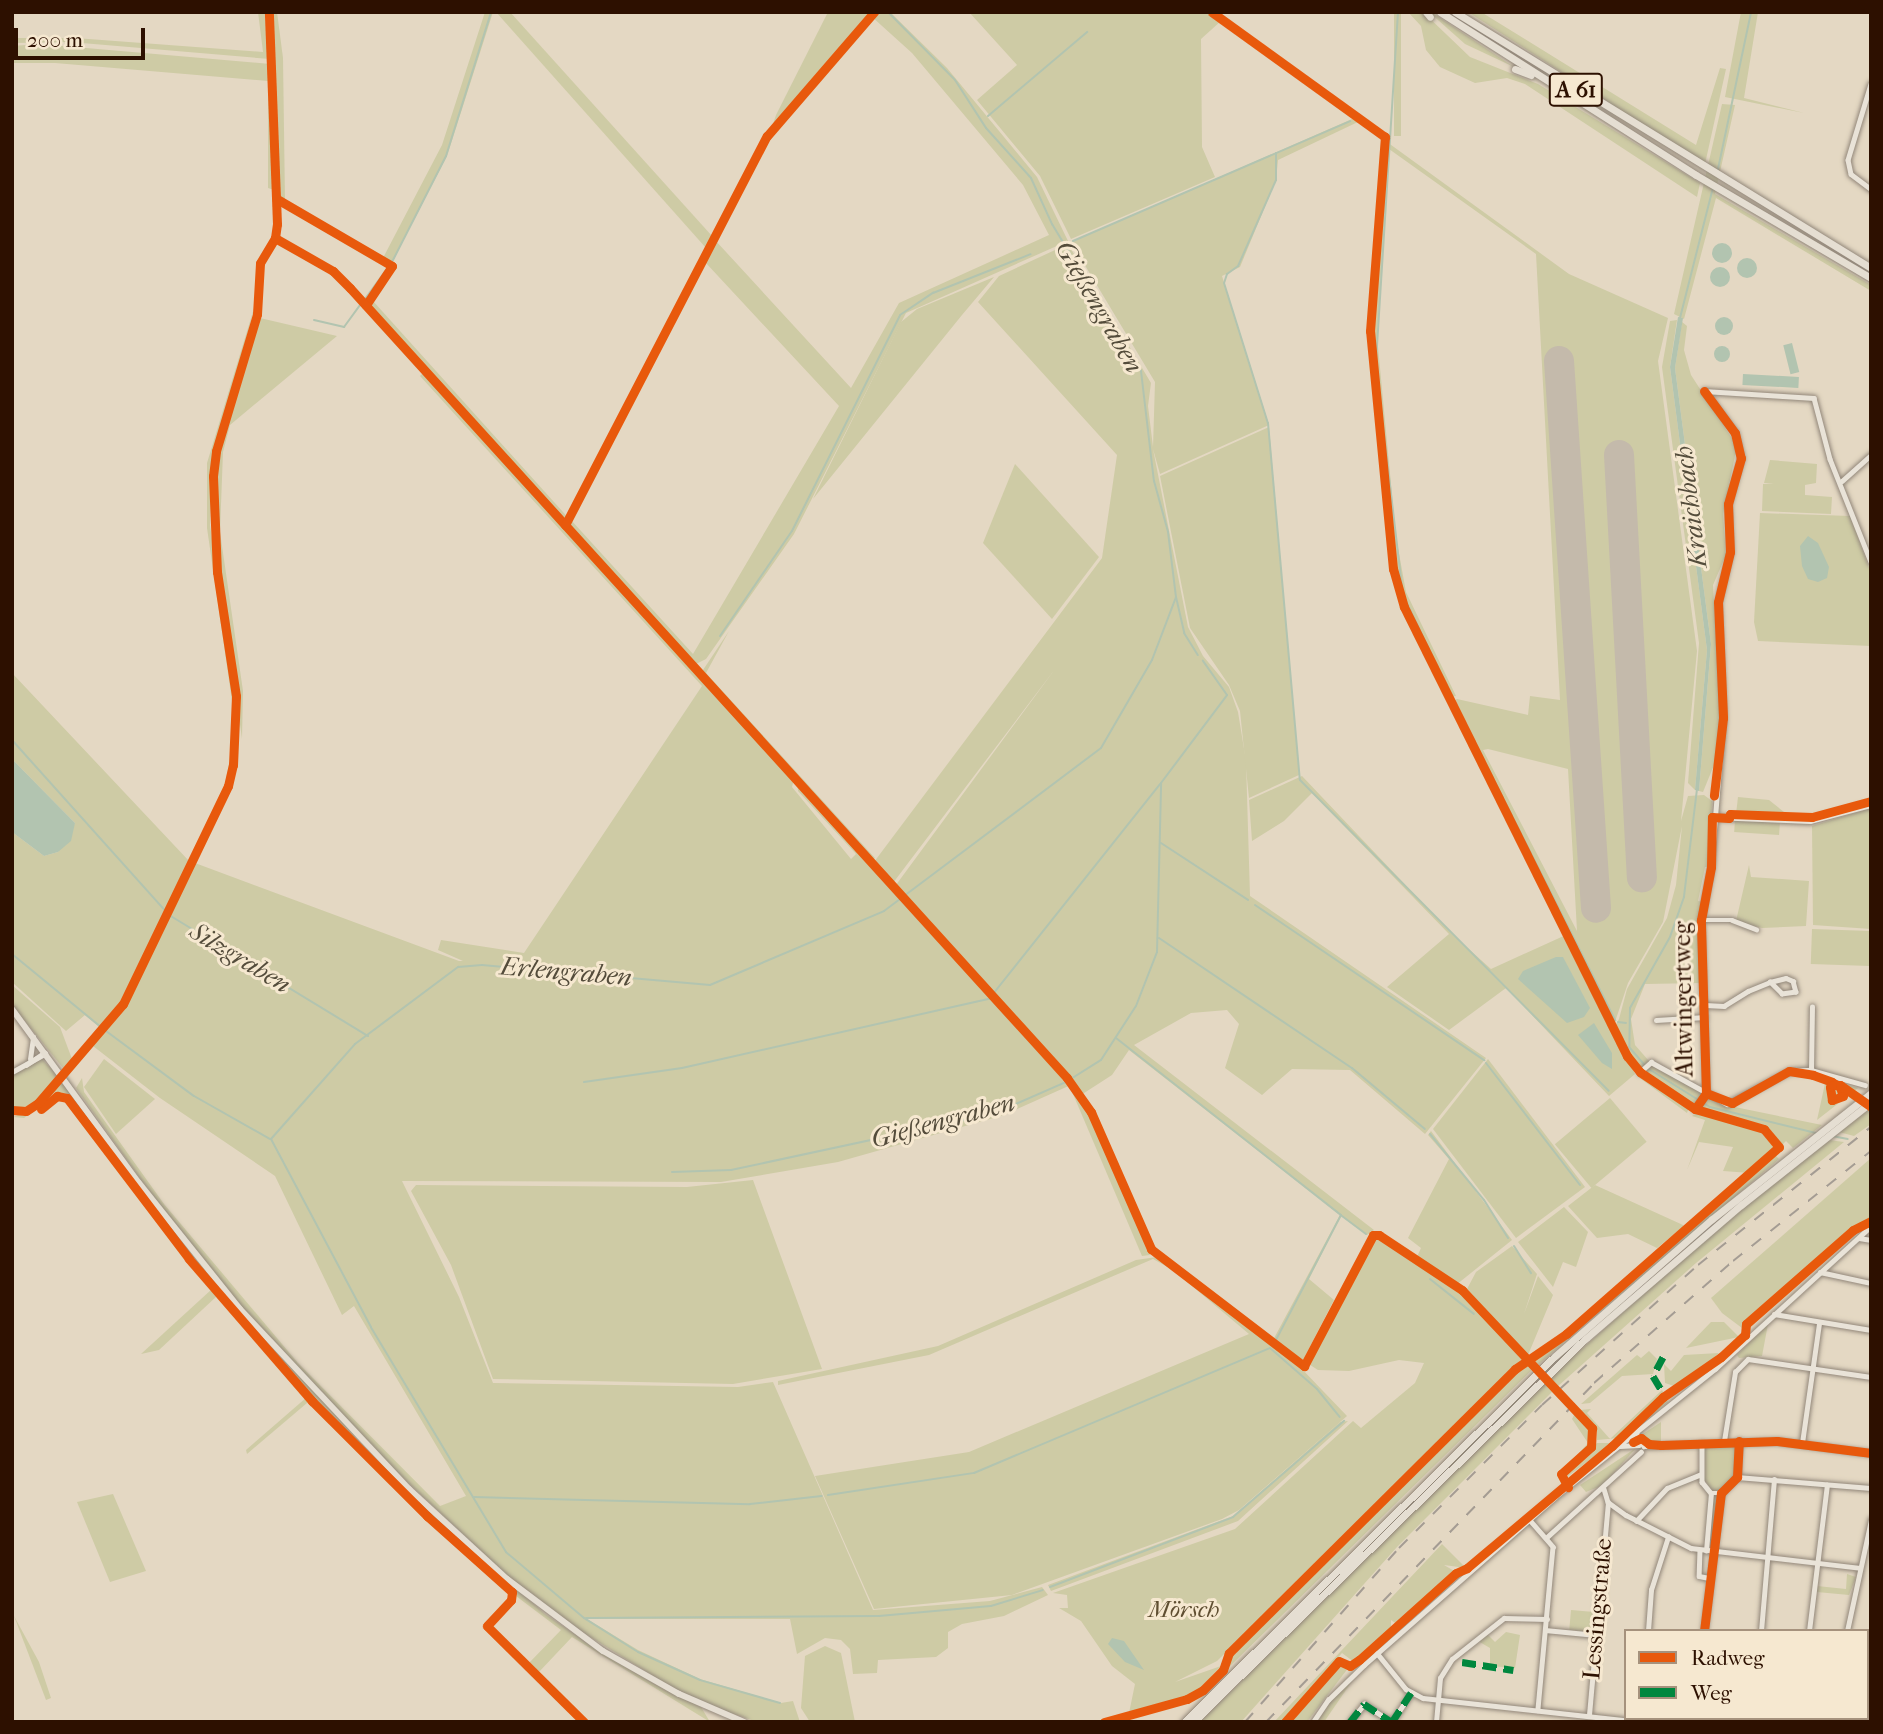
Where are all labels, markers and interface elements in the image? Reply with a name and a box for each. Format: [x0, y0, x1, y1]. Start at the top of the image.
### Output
scale bar [18, 14, 149, 58]
text: 200 m [27, 28, 83, 52]
road number: A 61 [1548, 71, 1604, 110]
water label: Gießengraben [1049, 235, 1149, 379]
water label: Kraichbach [1668, 444, 1714, 570]
water label: Silzgraben [184, 916, 296, 1000]
street label: Altwingertweg [1668, 921, 1700, 1077]
water label: Erlengraben [499, 951, 633, 993]
water label: Gießengraben [868, 1087, 1018, 1155]
street label: Lessingstraße [1577, 1537, 1619, 1681]
park label: Mörsch [1149, 1596, 1219, 1624]
legend [1624, 1629, 1869, 1720]
text: Radweg [1691, 1646, 1764, 1670]
text: Weg [1691, 1681, 1732, 1705]

